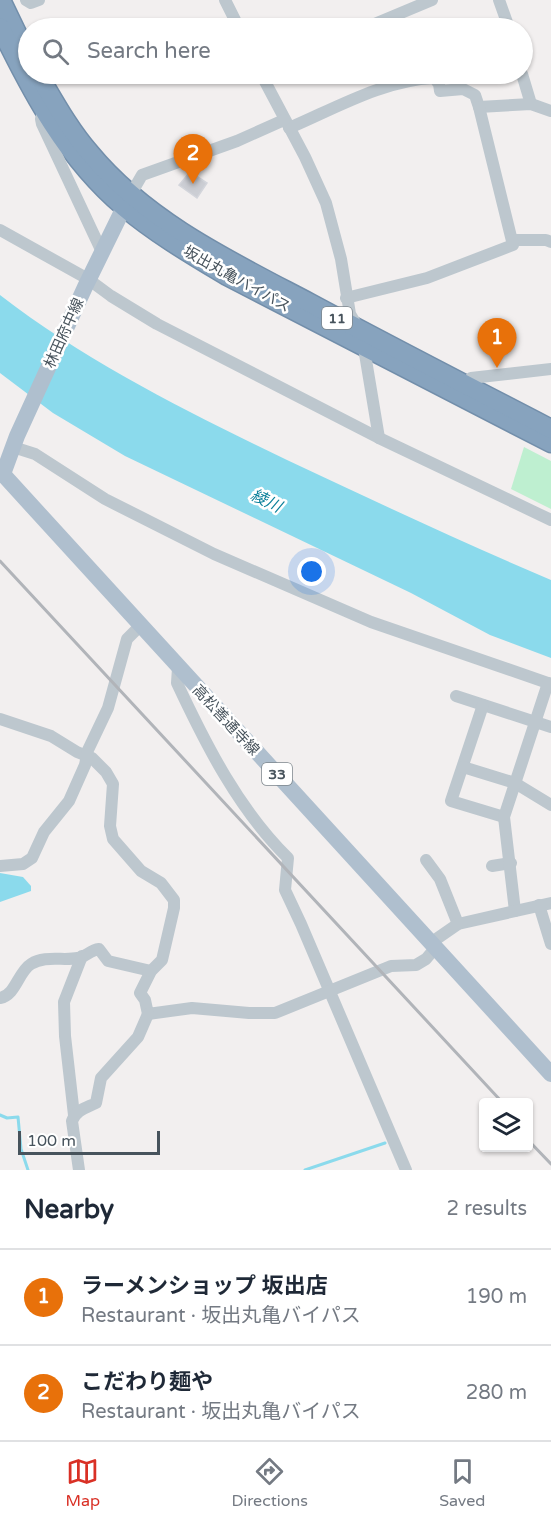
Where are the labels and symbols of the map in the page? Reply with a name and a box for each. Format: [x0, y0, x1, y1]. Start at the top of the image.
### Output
pin: 2 [174, 134, 212, 184]
street label: 坂出丸亀バイパス [180, 242, 294, 316]
street label: 林田府中線 [41, 295, 87, 371]
road number: 11 [322, 307, 352, 329]
pin: 1 [478, 318, 516, 368]
water label: 綾川 [247, 485, 287, 518]
your location [297, 557, 326, 586]
street label: 高松善通寺線 [189, 681, 263, 759]
road number: 33 [262, 763, 292, 785]
scale bar [18, 1128, 160, 1156]

